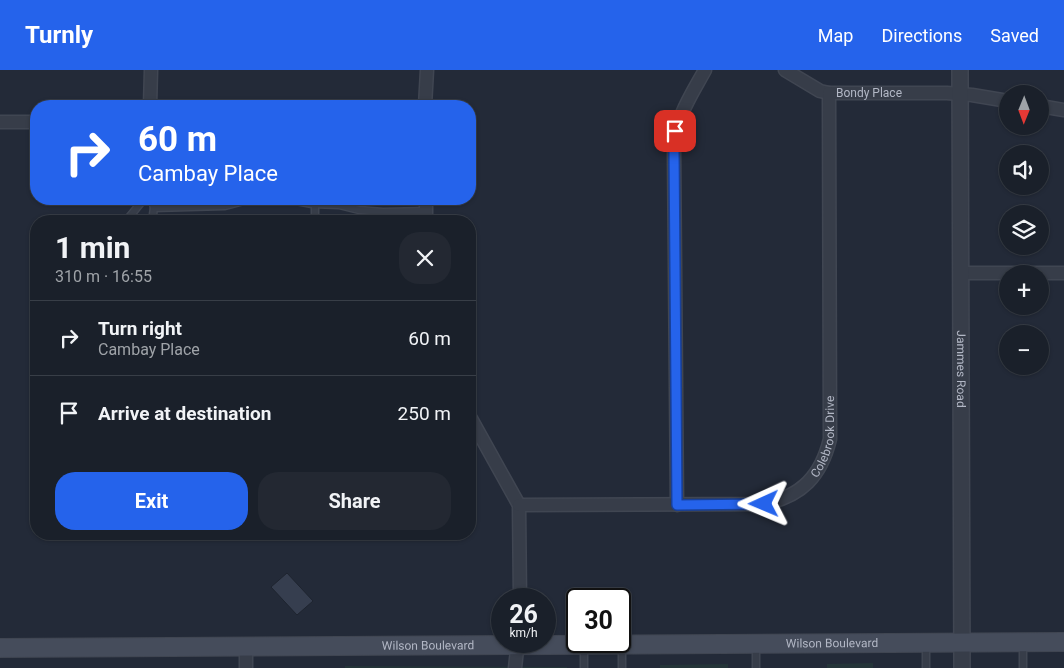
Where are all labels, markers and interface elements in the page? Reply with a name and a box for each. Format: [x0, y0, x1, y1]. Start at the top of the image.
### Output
text: Turnly [25, 21, 93, 49]
text: Map [818, 25, 853, 46]
text: Directions [881, 25, 962, 46]
text: Saved [990, 25, 1039, 46]
north arrow [999, 85, 1049, 135]
map controls [999, 85, 1049, 375]
street label: Bondy Place [836, 86, 902, 100]
pin [654, 110, 696, 152]
icon: arrive [661, 117, 689, 145]
text: 60 m [138, 119, 217, 160]
icon: right [55, 120, 120, 185]
button: sound [999, 145, 1049, 195]
text: Cambay Place [138, 161, 278, 186]
button: layers [999, 205, 1049, 255]
text: 1 min [55, 230, 130, 265]
button: close [399, 232, 451, 284]
button: + [999, 265, 1049, 315]
text: 310 m · 16:55 [55, 267, 152, 286]
text: Turn right [98, 317, 182, 340]
icon: right [55, 324, 83, 352]
button: − [999, 325, 1049, 375]
text: 60 m [408, 327, 451, 350]
street label: Jammes Road [954, 330, 968, 408]
text: Cambay Place [98, 340, 200, 359]
street label: Colebrook Drive [808, 396, 837, 480]
icon: arrive [55, 399, 83, 427]
text: Arrive at destination [98, 402, 271, 425]
text: 250 m [398, 402, 451, 425]
button: Exit [55, 472, 248, 530]
button: Share [258, 472, 451, 530]
position arrow [737, 477, 789, 529]
speed limit sign: 30 [566, 588, 631, 653]
text: 26 [509, 600, 538, 629]
text: km/h [509, 626, 538, 640]
street label: Wilson Boulevard [786, 636, 878, 651]
street label: Wilson Boulevard [382, 638, 474, 653]

